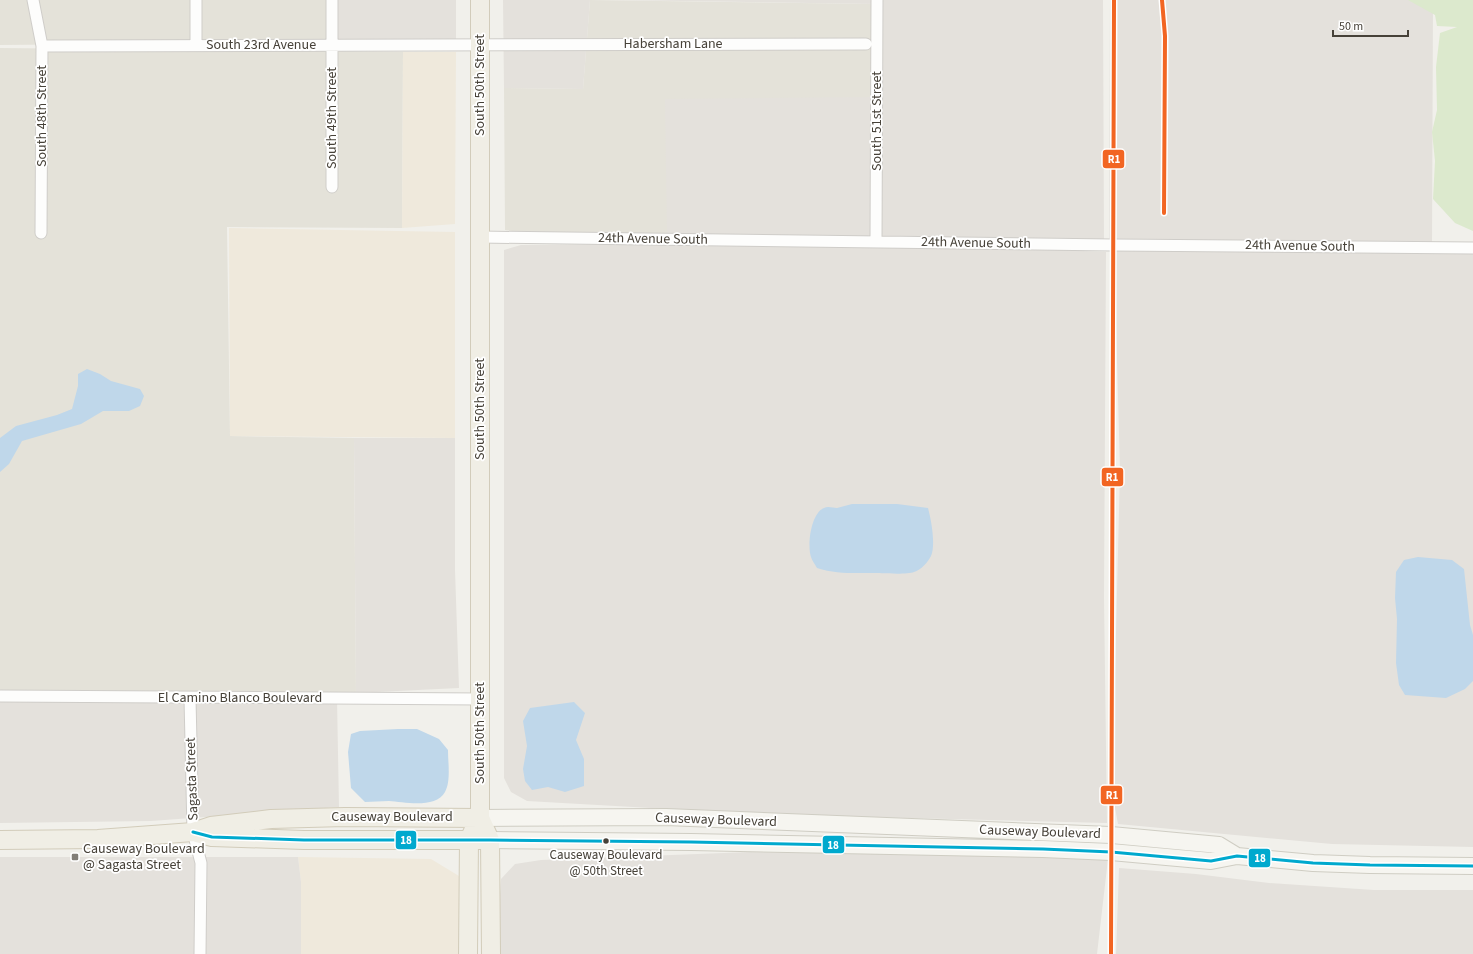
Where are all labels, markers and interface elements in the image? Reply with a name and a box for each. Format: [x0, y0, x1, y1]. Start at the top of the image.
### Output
scale bar [1333, 12, 1408, 38]
text: 50 m [1339, 18, 1363, 35]
street label: South 50th Street [470, 34, 490, 136]
street label: Habersham Lane [623, 34, 723, 54]
street label: South 23rd Avenue [206, 35, 316, 55]
street label: South 48th Street [32, 65, 52, 167]
street label: South 49th Street [322, 67, 342, 169]
street label: South 51st Street [867, 71, 887, 171]
line badge: R1 [1102, 149, 1125, 169]
text: R1 [1108, 152, 1120, 167]
street label: 24th Avenue South [598, 228, 708, 250]
street label: 24th Avenue South [921, 232, 1031, 254]
street label: 24th Avenue South [1245, 235, 1355, 257]
street label: South 50th Street [470, 358, 490, 460]
line badge: R1 [1101, 467, 1124, 487]
text: R1 [1106, 470, 1118, 485]
street label: South 50th Street [470, 682, 490, 784]
street label: El Camino Blanco Boulevard [158, 688, 322, 708]
street label: Sagasta Street [181, 737, 203, 821]
line badge: R1 [1100, 785, 1123, 805]
text: R1 [1106, 788, 1118, 803]
street label: Causeway Boulevard [331, 807, 453, 827]
street label: Causeway Boulevard [655, 808, 777, 832]
street label: Causeway Boulevard [979, 820, 1101, 844]
line badge: 18 [395, 830, 417, 850]
text: 18 [400, 833, 412, 848]
line badge: 18 [822, 835, 845, 854]
marker: Causeway Boulevard @ 50th Street [601, 836, 611, 846]
text: 18 [827, 838, 839, 853]
place label: Causeway Boulevard @ Sagasta Street [83, 839, 205, 875]
place label: Causeway Boulevard @ 50th Street [549, 846, 663, 880]
line badge: 18 [1248, 848, 1271, 868]
text: 18 [1254, 851, 1266, 866]
marker: Causeway Boulevard @ Sagasta Street [70, 852, 80, 862]

